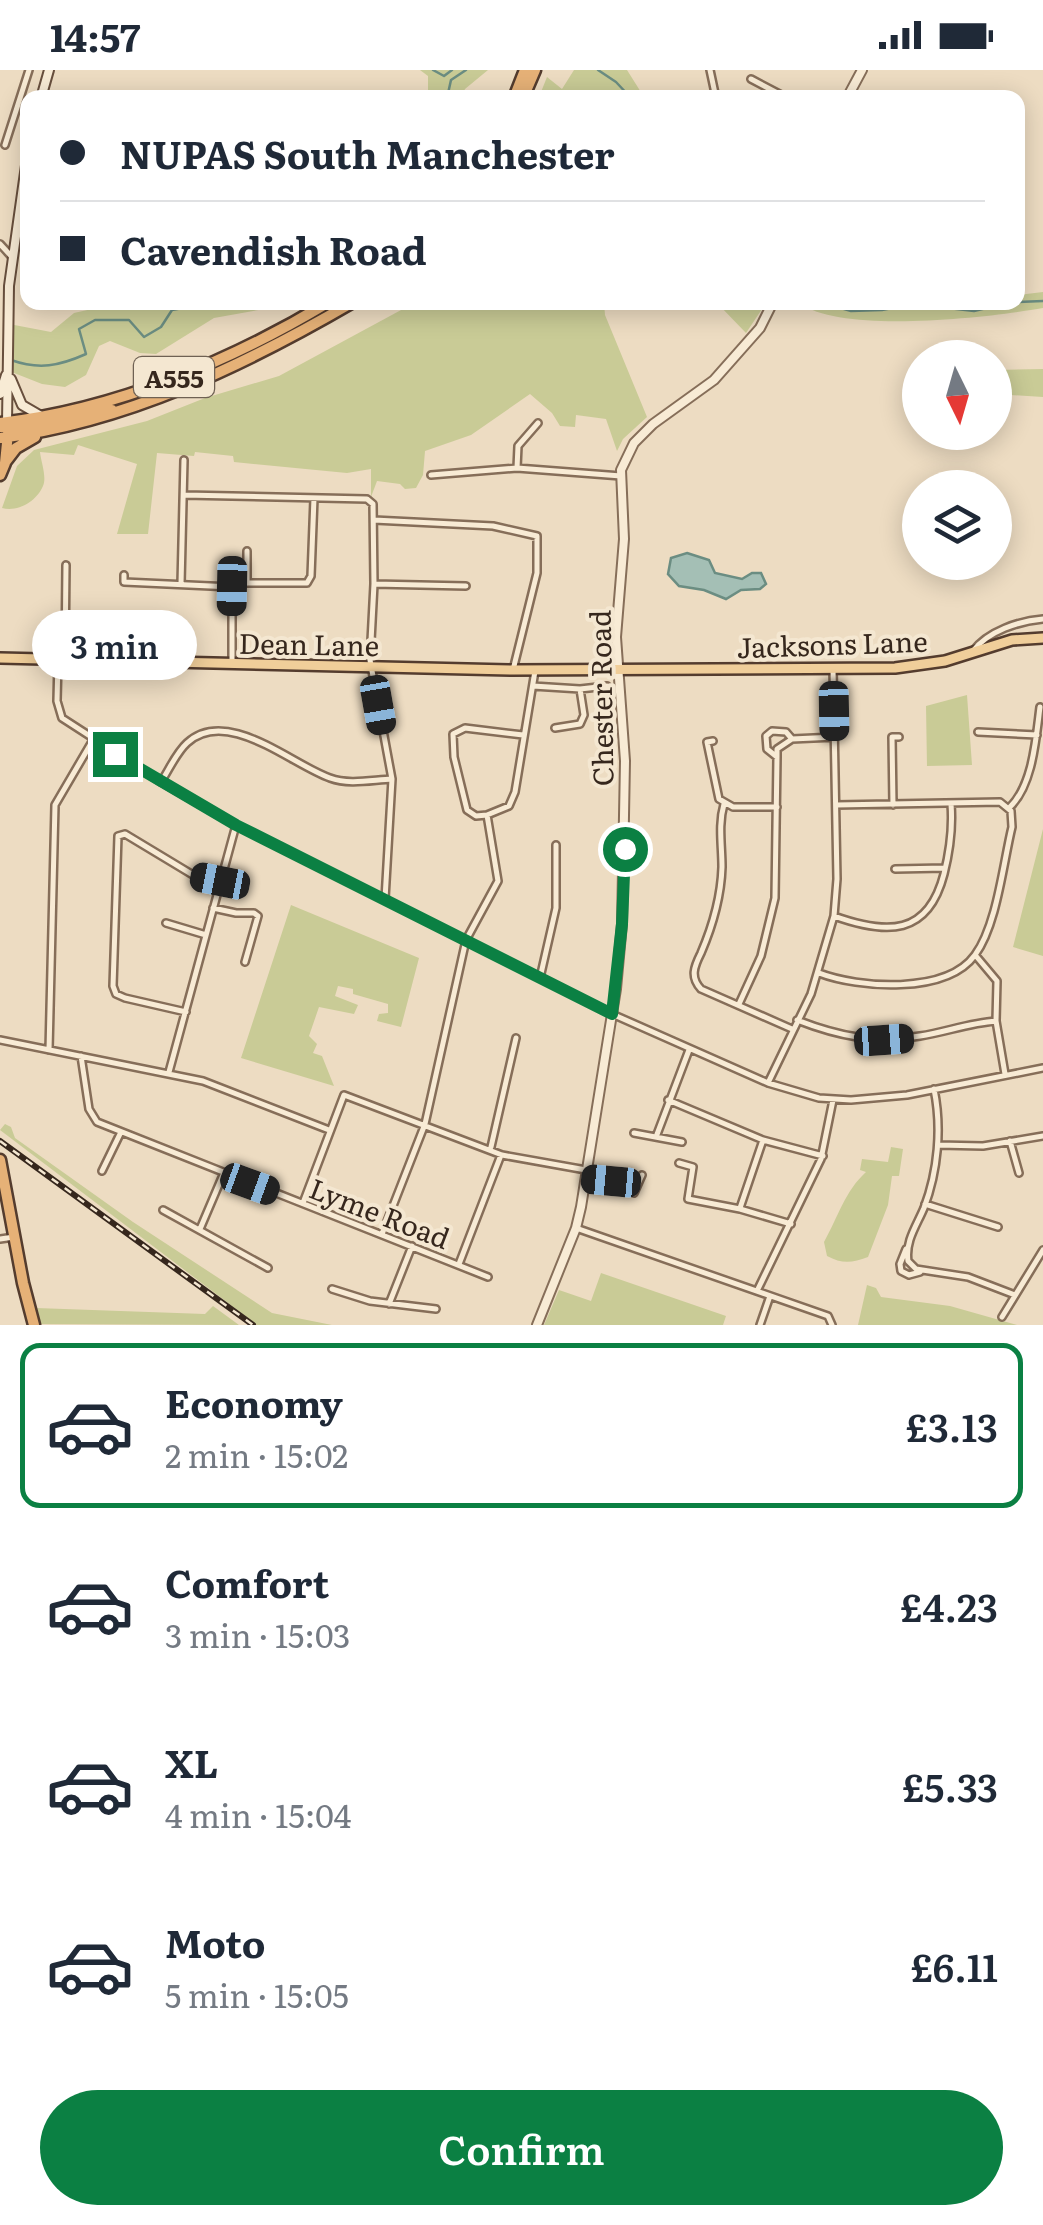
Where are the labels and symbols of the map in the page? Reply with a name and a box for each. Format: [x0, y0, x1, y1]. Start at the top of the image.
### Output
north arrow [902, 340, 1012, 450]
road number: A555 [134, 357, 214, 397]
car [216, 556, 248, 616]
callout: 3 min [32, 609, 198, 679]
street label: Chester Road [577, 609, 623, 787]
street label: Jacksons Lane [736, 619, 928, 667]
street label: Dean Lane [238, 621, 380, 665]
car [358, 673, 398, 737]
car [818, 681, 850, 741]
route end [93, 732, 138, 777]
route start [603, 827, 648, 872]
car [188, 861, 252, 901]
car [853, 1023, 915, 1057]
car [217, 1160, 283, 1208]
car [580, 1163, 642, 1199]
street label: Lyme Road [304, 1166, 456, 1258]

